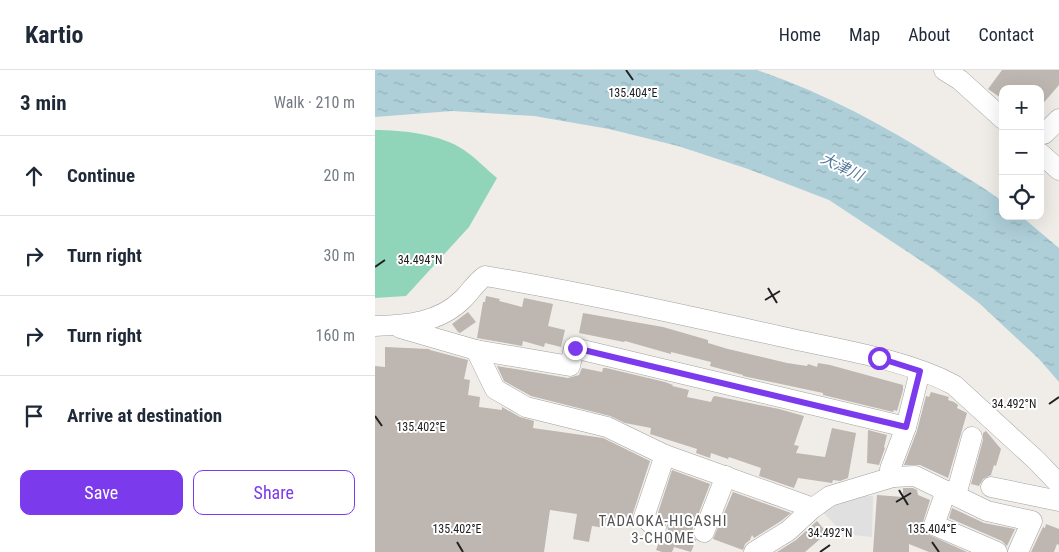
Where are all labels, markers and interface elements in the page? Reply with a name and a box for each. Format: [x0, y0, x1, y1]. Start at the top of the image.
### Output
text: Kartio [25, 21, 83, 49]
text: Home [779, 24, 821, 45]
text: Map [849, 24, 880, 45]
text: About [908, 24, 950, 45]
text: Contact [978, 24, 1034, 45]
map controls [999, 85, 1044, 220]
button: + [999, 85, 1044, 130]
text: 135.404°E [608, 86, 658, 100]
text: 3 min [20, 91, 67, 115]
text: Walk · 210 m [274, 93, 355, 112]
button: − [999, 130, 1044, 175]
water label: 大津川 [818, 149, 868, 186]
icon: ahead [20, 162, 48, 190]
text: Continue [67, 164, 135, 187]
text: 20 m [323, 166, 355, 185]
button: locate [999, 175, 1044, 220]
icon: right [20, 242, 48, 270]
text: Turn right [67, 244, 142, 267]
text: 30 m [323, 246, 355, 265]
text: 34.494°N [398, 253, 442, 267]
icon: right [20, 322, 48, 350]
text: Turn right [67, 324, 142, 347]
text: 160 m [316, 326, 355, 345]
route end [564, 337, 587, 360]
route start [868, 347, 891, 370]
text: 34.492°N [992, 397, 1036, 411]
icon: arrive [20, 402, 48, 430]
text: Arrive at destination [67, 404, 222, 427]
text: 135.402°E [396, 420, 446, 434]
button: Save [20, 470, 183, 515]
button: Share [193, 470, 355, 515]
district label: TADAOKA-HIGASHI 3-CHOME [599, 512, 727, 547]
text: 135.402°E [432, 522, 482, 536]
text: 135.404°E [907, 522, 957, 536]
text: 34.492°N [808, 526, 852, 540]

